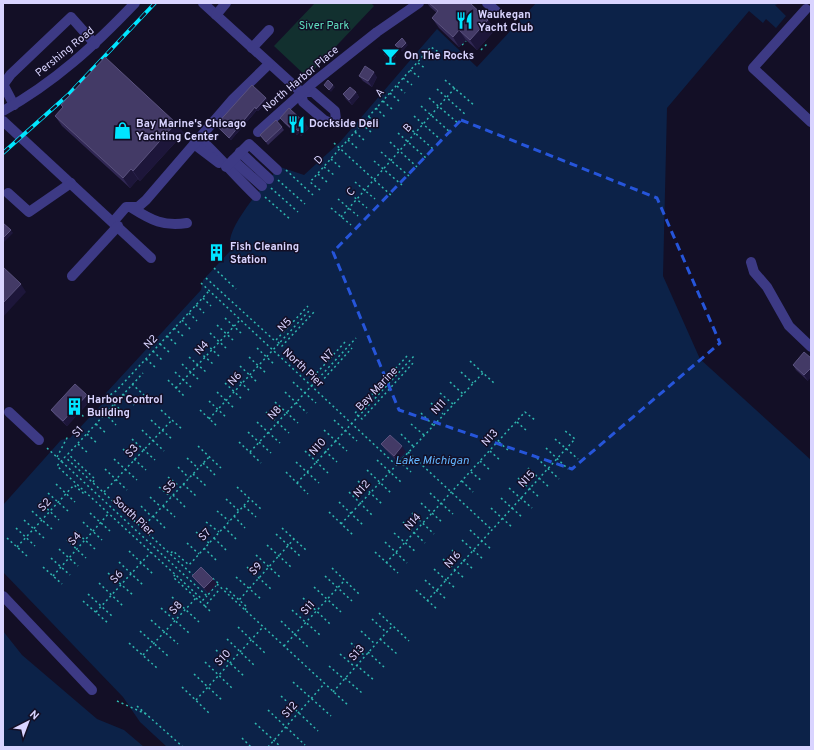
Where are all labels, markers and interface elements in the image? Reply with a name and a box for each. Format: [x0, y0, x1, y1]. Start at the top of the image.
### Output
place label: Waukegan Yacht Club [478, 8, 533, 35]
restaurant icon: Waukegan Yacht Club [455, 11, 475, 31]
park label: Siver Park [299, 19, 349, 33]
street label: Pershing Road [33, 24, 97, 80]
street label: North Harbor Place [260, 43, 342, 115]
bar icon: On The Rocks [381, 46, 401, 66]
place label: On The Rocks [404, 49, 474, 63]
street label: A [372, 86, 388, 100]
restaurant icon: Dockside Deli [286, 114, 306, 134]
place label: Bay Marine's Chicago Yachting Center [136, 117, 246, 144]
place label: Dockside Deli [309, 117, 379, 131]
shop icon: Bay Marine's Chicago Yachting Center [113, 120, 133, 140]
street label: B [400, 121, 416, 135]
street label: D [311, 153, 327, 167]
street label: C [343, 185, 359, 199]
place label: Fish Cleaning Station [230, 240, 299, 267]
building icon: Fish Cleaning Station [207, 243, 227, 263]
street label: N5 [275, 315, 295, 335]
street label: N2 [141, 332, 161, 352]
street label: N4 [192, 338, 212, 358]
street label: North Pier [280, 345, 327, 391]
street label: N7 [318, 346, 338, 366]
street label: Bay Marine [353, 364, 401, 414]
street label: N6 [225, 369, 245, 389]
place label: Harbor Control Building [87, 393, 163, 420]
building icon: Harbor Control Building [64, 396, 84, 416]
street label: N11 [428, 396, 450, 418]
street label: N8 [265, 403, 285, 423]
street label: S1 [69, 423, 87, 441]
street label: N13 [479, 426, 501, 450]
street label: N10 [306, 435, 330, 459]
street label: S3 [122, 441, 142, 461]
water label: Lake Michigan [395, 453, 469, 469]
street label: N15 [515, 467, 539, 491]
street label: S5 [160, 477, 180, 497]
street label: N12 [351, 477, 373, 501]
street label: South Pier [109, 493, 157, 539]
street label: S2 [35, 495, 55, 515]
street label: N14 [402, 510, 425, 534]
street label: S7 [196, 526, 214, 544]
street label: S4 [65, 529, 85, 549]
street label: N16 [442, 548, 464, 572]
street label: S9 [246, 559, 266, 579]
street label: S6 [107, 567, 127, 587]
street label: S8 [166, 598, 186, 618]
street label: S11 [298, 598, 318, 618]
street label: S13 [346, 642, 368, 664]
street label: S10 [212, 647, 234, 669]
street label: S12 [279, 699, 301, 721]
north arrow [8, 702, 48, 742]
text: N [26, 707, 42, 723]

